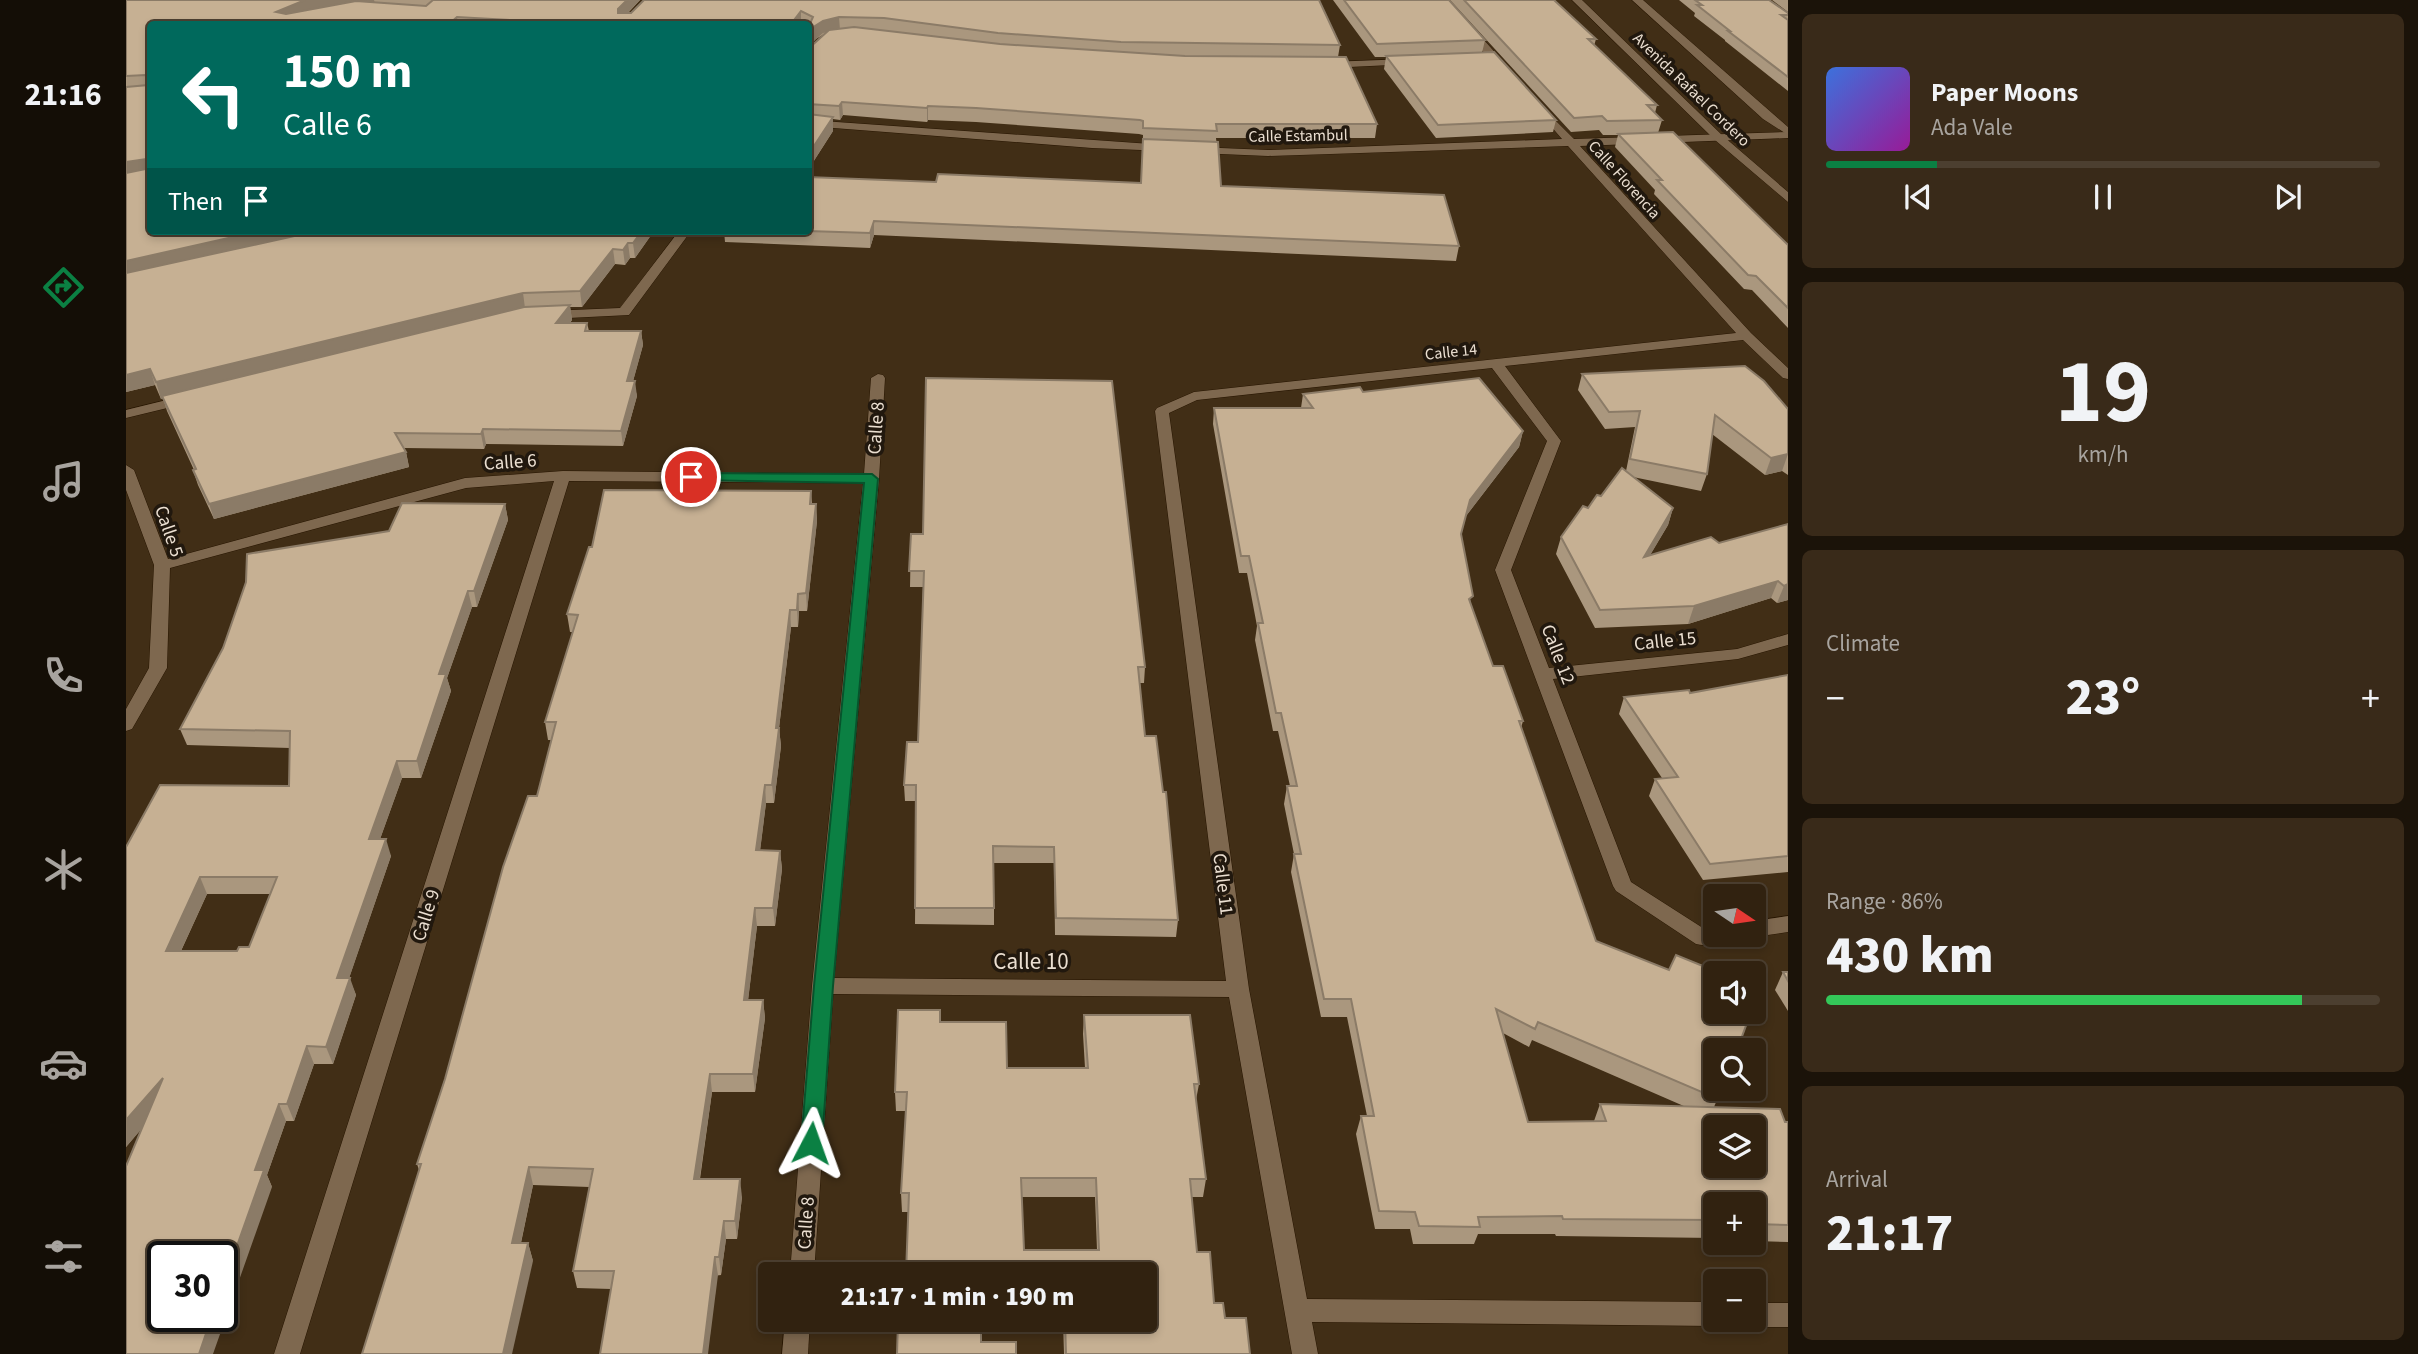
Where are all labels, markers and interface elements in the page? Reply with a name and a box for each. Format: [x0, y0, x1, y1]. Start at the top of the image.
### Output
street label: Avenida Rafael Cordero [1628, 28, 1755, 152]
text: 150 m [283, 37, 412, 107]
icon: left [168, 49, 259, 140]
text: 21:16 [24, 72, 102, 118]
text: Paper Moons [1931, 74, 2078, 111]
text: Calle 6 [283, 102, 372, 148]
text: Ada Vale [1931, 111, 2013, 144]
street label: Calle Estambul [1248, 124, 1348, 148]
street label: Calle Florencia [1583, 136, 1665, 224]
icon: previous [1899, 178, 1937, 216]
icon: pause [2084, 178, 2122, 216]
icon: next [2269, 178, 2307, 216]
icon: arrive [237, 182, 275, 220]
text: Then [168, 183, 223, 220]
icon: directions [39, 263, 88, 312]
text: 19 [2055, 328, 2151, 457]
street label: Calle 14 [1424, 338, 1478, 366]
street label: Calle 8 [861, 401, 892, 455]
text: km/h [2077, 438, 2129, 471]
street label: Calle 6 [483, 447, 537, 478]
pin [661, 447, 721, 507]
icon: music [39, 457, 88, 506]
icon: arrive [672, 458, 710, 496]
street label: Calle 5 [147, 502, 190, 561]
street label: Calle 12 [1534, 621, 1581, 688]
street label: Calle 15 [1633, 625, 1698, 658]
text: Climate [1826, 627, 1900, 660]
icon: phone [39, 651, 88, 700]
text: 23° [2066, 661, 2140, 735]
text: − [1826, 672, 1845, 726]
text: + [2361, 672, 2380, 726]
icon: climate [39, 845, 88, 894]
street label: Calle 11 [1205, 852, 1240, 917]
north arrow [1703, 884, 1766, 947]
map controls [1703, 884, 1766, 1332]
text: Range · 86% [1826, 885, 1943, 918]
street label: Calle 9 [406, 886, 447, 945]
text: 430 km [1826, 919, 1994, 993]
street label: Calle 10 [993, 945, 1069, 978]
button: sound [1703, 961, 1766, 1024]
button: search [1703, 1038, 1766, 1101]
icon: car [39, 1039, 88, 1088]
position arrow [774, 1106, 848, 1180]
button: layers [1703, 1115, 1766, 1178]
text: Arrival [1826, 1163, 1888, 1196]
button: + [1703, 1192, 1766, 1255]
street label: Calle 8 [791, 1196, 822, 1250]
text: 21:17 [1826, 1197, 1953, 1271]
icon: filters [39, 1232, 88, 1281]
speed limit sign: 30 [147, 1241, 238, 1332]
button: − [1703, 1269, 1766, 1332]
text: 21:17 · 1 min · 190 m [841, 1278, 1074, 1315]

